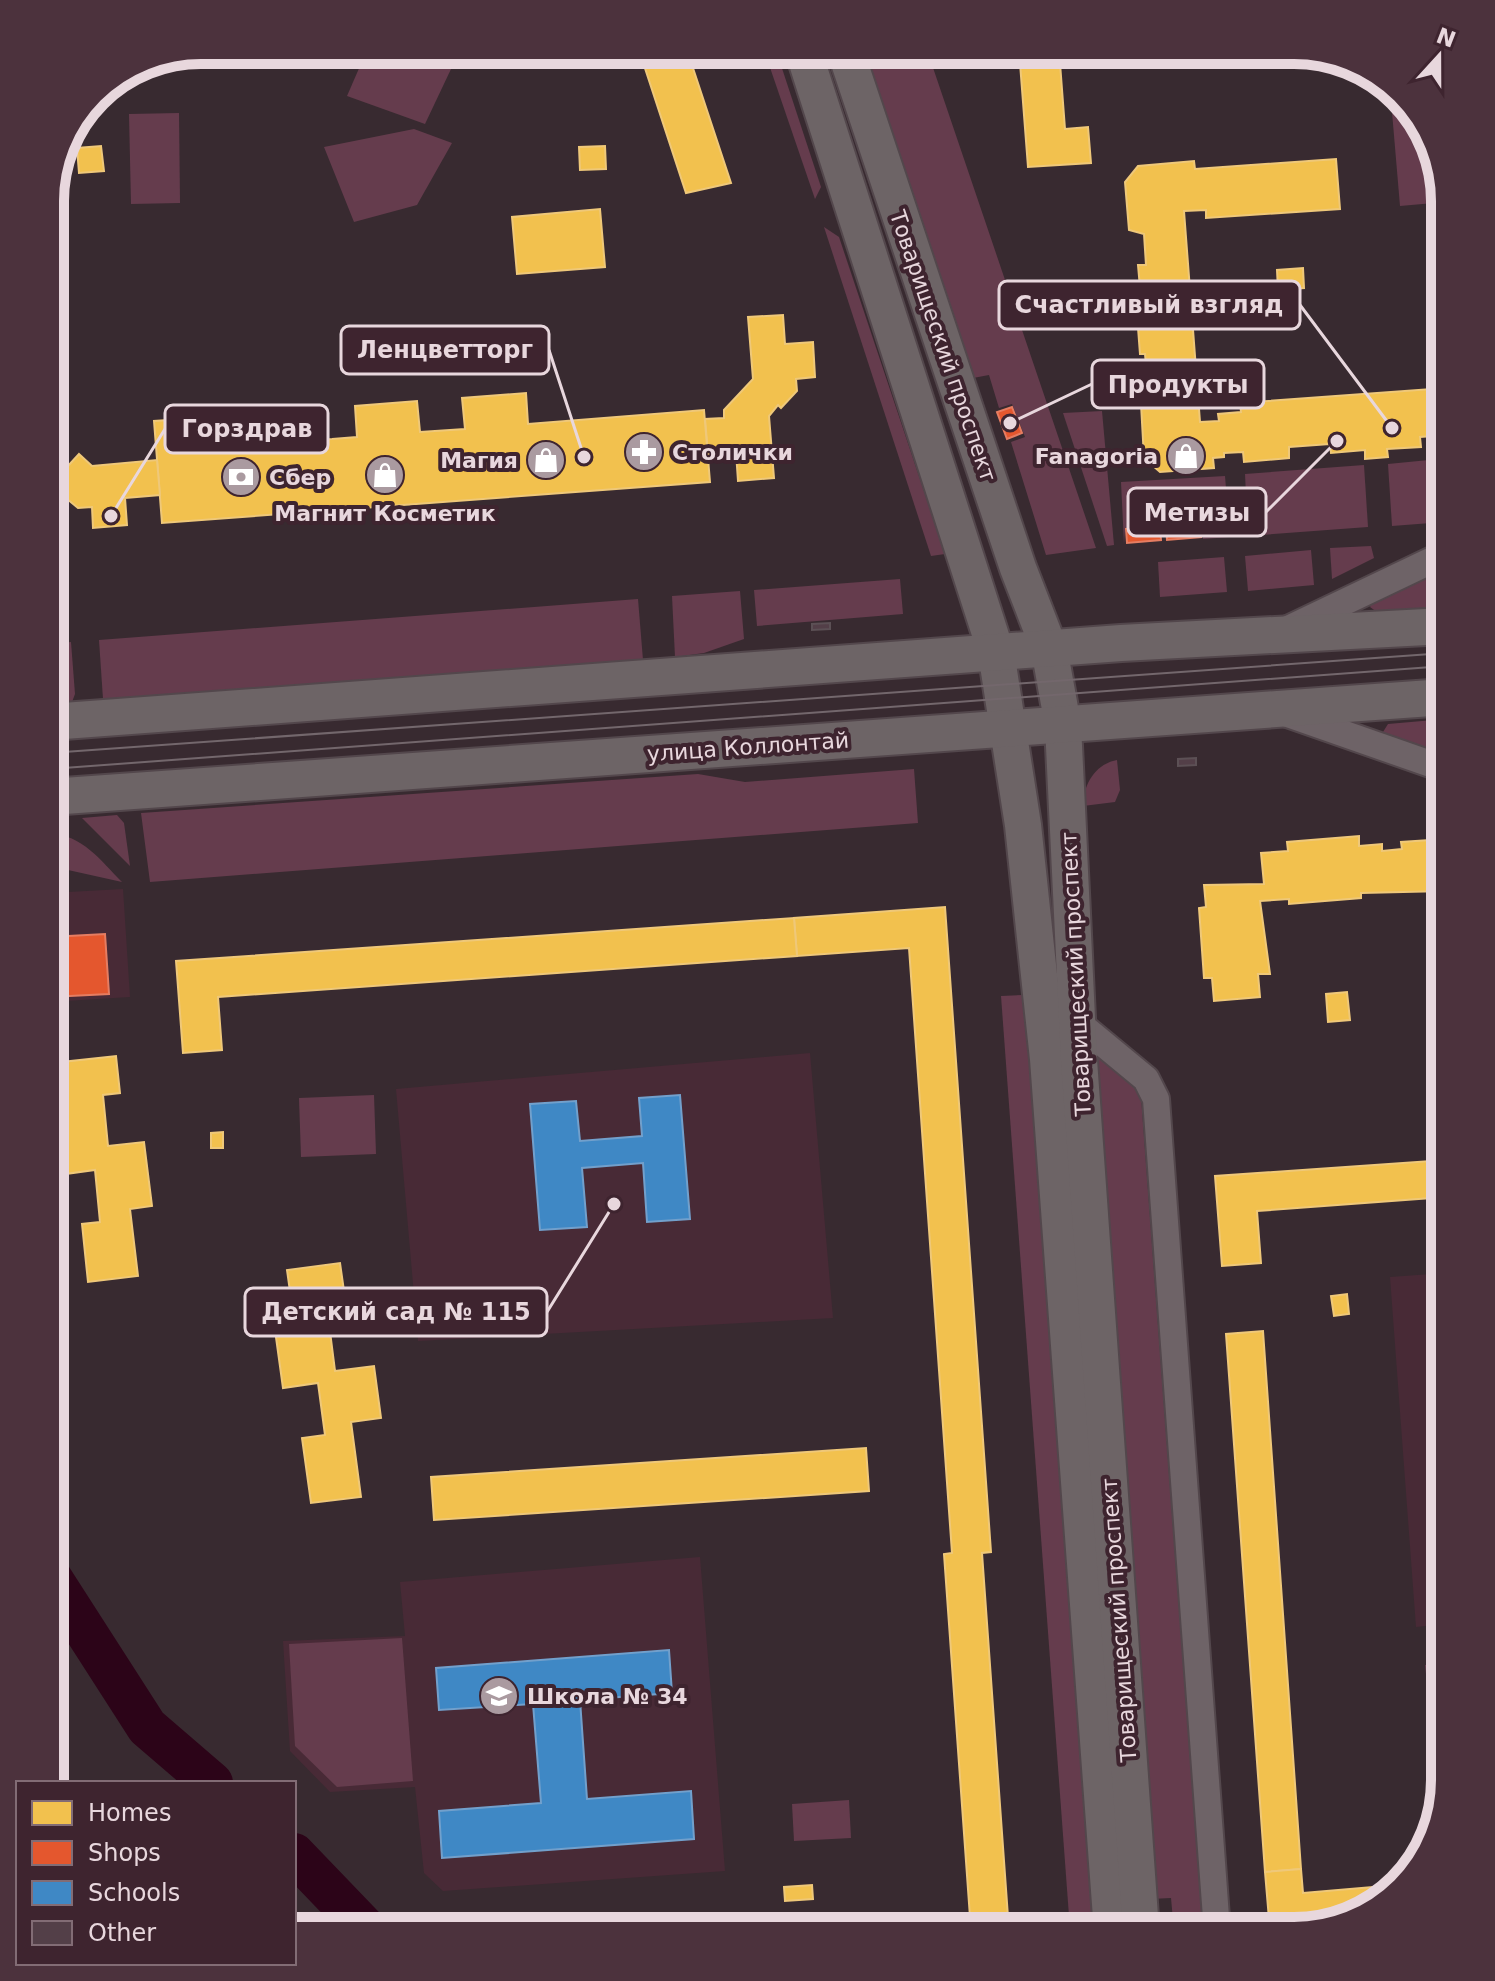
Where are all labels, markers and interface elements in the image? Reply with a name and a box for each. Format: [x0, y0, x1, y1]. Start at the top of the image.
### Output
north arrow [1399, 16, 1479, 96]
text: N [1433, 23, 1459, 53]
street label: Товарищеский проспект [885, 206, 1001, 485]
callout: Счастливый взгляд [999, 281, 1300, 329]
text: Счастливый взгляд [1015, 291, 1283, 319]
callout: Ленцветторг [341, 326, 549, 374]
text: Ленцветторг [357, 336, 533, 364]
callout: Продукты [1092, 360, 1264, 408]
text: Продукты [1108, 371, 1248, 399]
callout: Горздрав [165, 405, 328, 453]
text: Горздрав [182, 415, 312, 443]
pharmacy icon: Столички [623, 431, 665, 473]
shop icon: Fanagoria [1165, 435, 1207, 477]
shop icon: Магия [525, 439, 567, 481]
place label: Столички [672, 440, 793, 465]
place label: Fanagoria [1035, 444, 1158, 469]
place label: Магия [440, 448, 518, 473]
shop icon: Магнит Косметик [364, 454, 406, 496]
bank icon: Сбер [220, 456, 262, 498]
place label: Сбер [269, 465, 331, 490]
callout: Метизы [1128, 488, 1266, 536]
text: Метизы [1144, 499, 1250, 527]
place label: Магнит Косметик [274, 501, 496, 526]
street label: улица Коллонтай [646, 727, 850, 767]
street label: Товарищеский проспект [1056, 831, 1096, 1118]
callout: Детский сад № 115 [245, 1288, 547, 1336]
text: Детский сад № 115 [261, 1298, 531, 1326]
street label: Товарищеский проспект [1097, 1477, 1141, 1764]
school or university icon: Школа № 34 [478, 1675, 520, 1717]
place label: Школа № 34 [527, 1684, 688, 1709]
legend [16, 1781, 296, 1965]
text: Homes [88, 1799, 171, 1827]
text: Shops [88, 1839, 161, 1867]
text: Schools [88, 1879, 180, 1907]
text: Other [88, 1919, 156, 1947]

